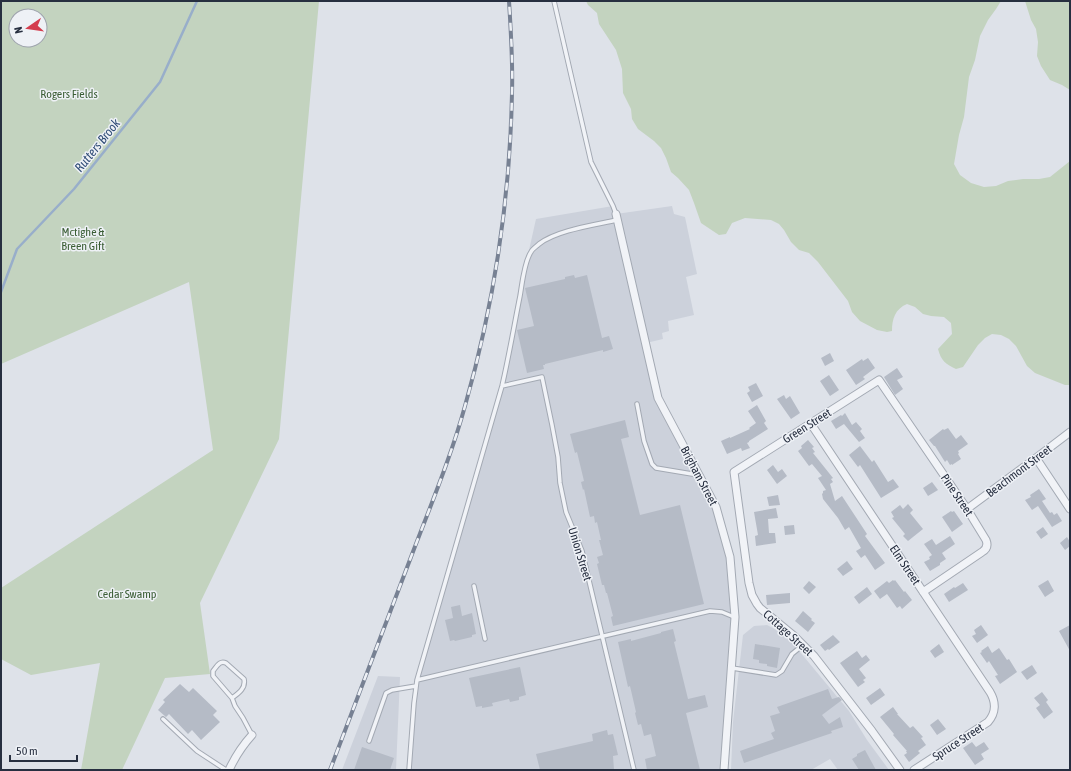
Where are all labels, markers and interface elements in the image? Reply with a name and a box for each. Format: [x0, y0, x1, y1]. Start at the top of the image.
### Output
north arrow [8, 8, 48, 48]
text: N [12, 26, 25, 35]
park label: Rogers Fields [40, 87, 98, 101]
water label: Rutters Brook [71, 116, 123, 175]
park label: Mctighe & Breen Gift [61, 225, 105, 253]
street label: Green Street [780, 405, 834, 446]
street label: Beachmont Street [983, 441, 1055, 500]
street label: Brigham Street [678, 444, 721, 509]
street label: Pine Street [938, 471, 976, 519]
street label: Union Street [565, 526, 595, 583]
street label: Elm Street [887, 542, 924, 588]
park label: Cedar Swamp [97, 587, 157, 601]
street label: Cottage Street [760, 607, 816, 659]
street label: Spruce Street [930, 720, 987, 764]
scale bar [10, 737, 77, 763]
text: 50 m [16, 744, 38, 758]

